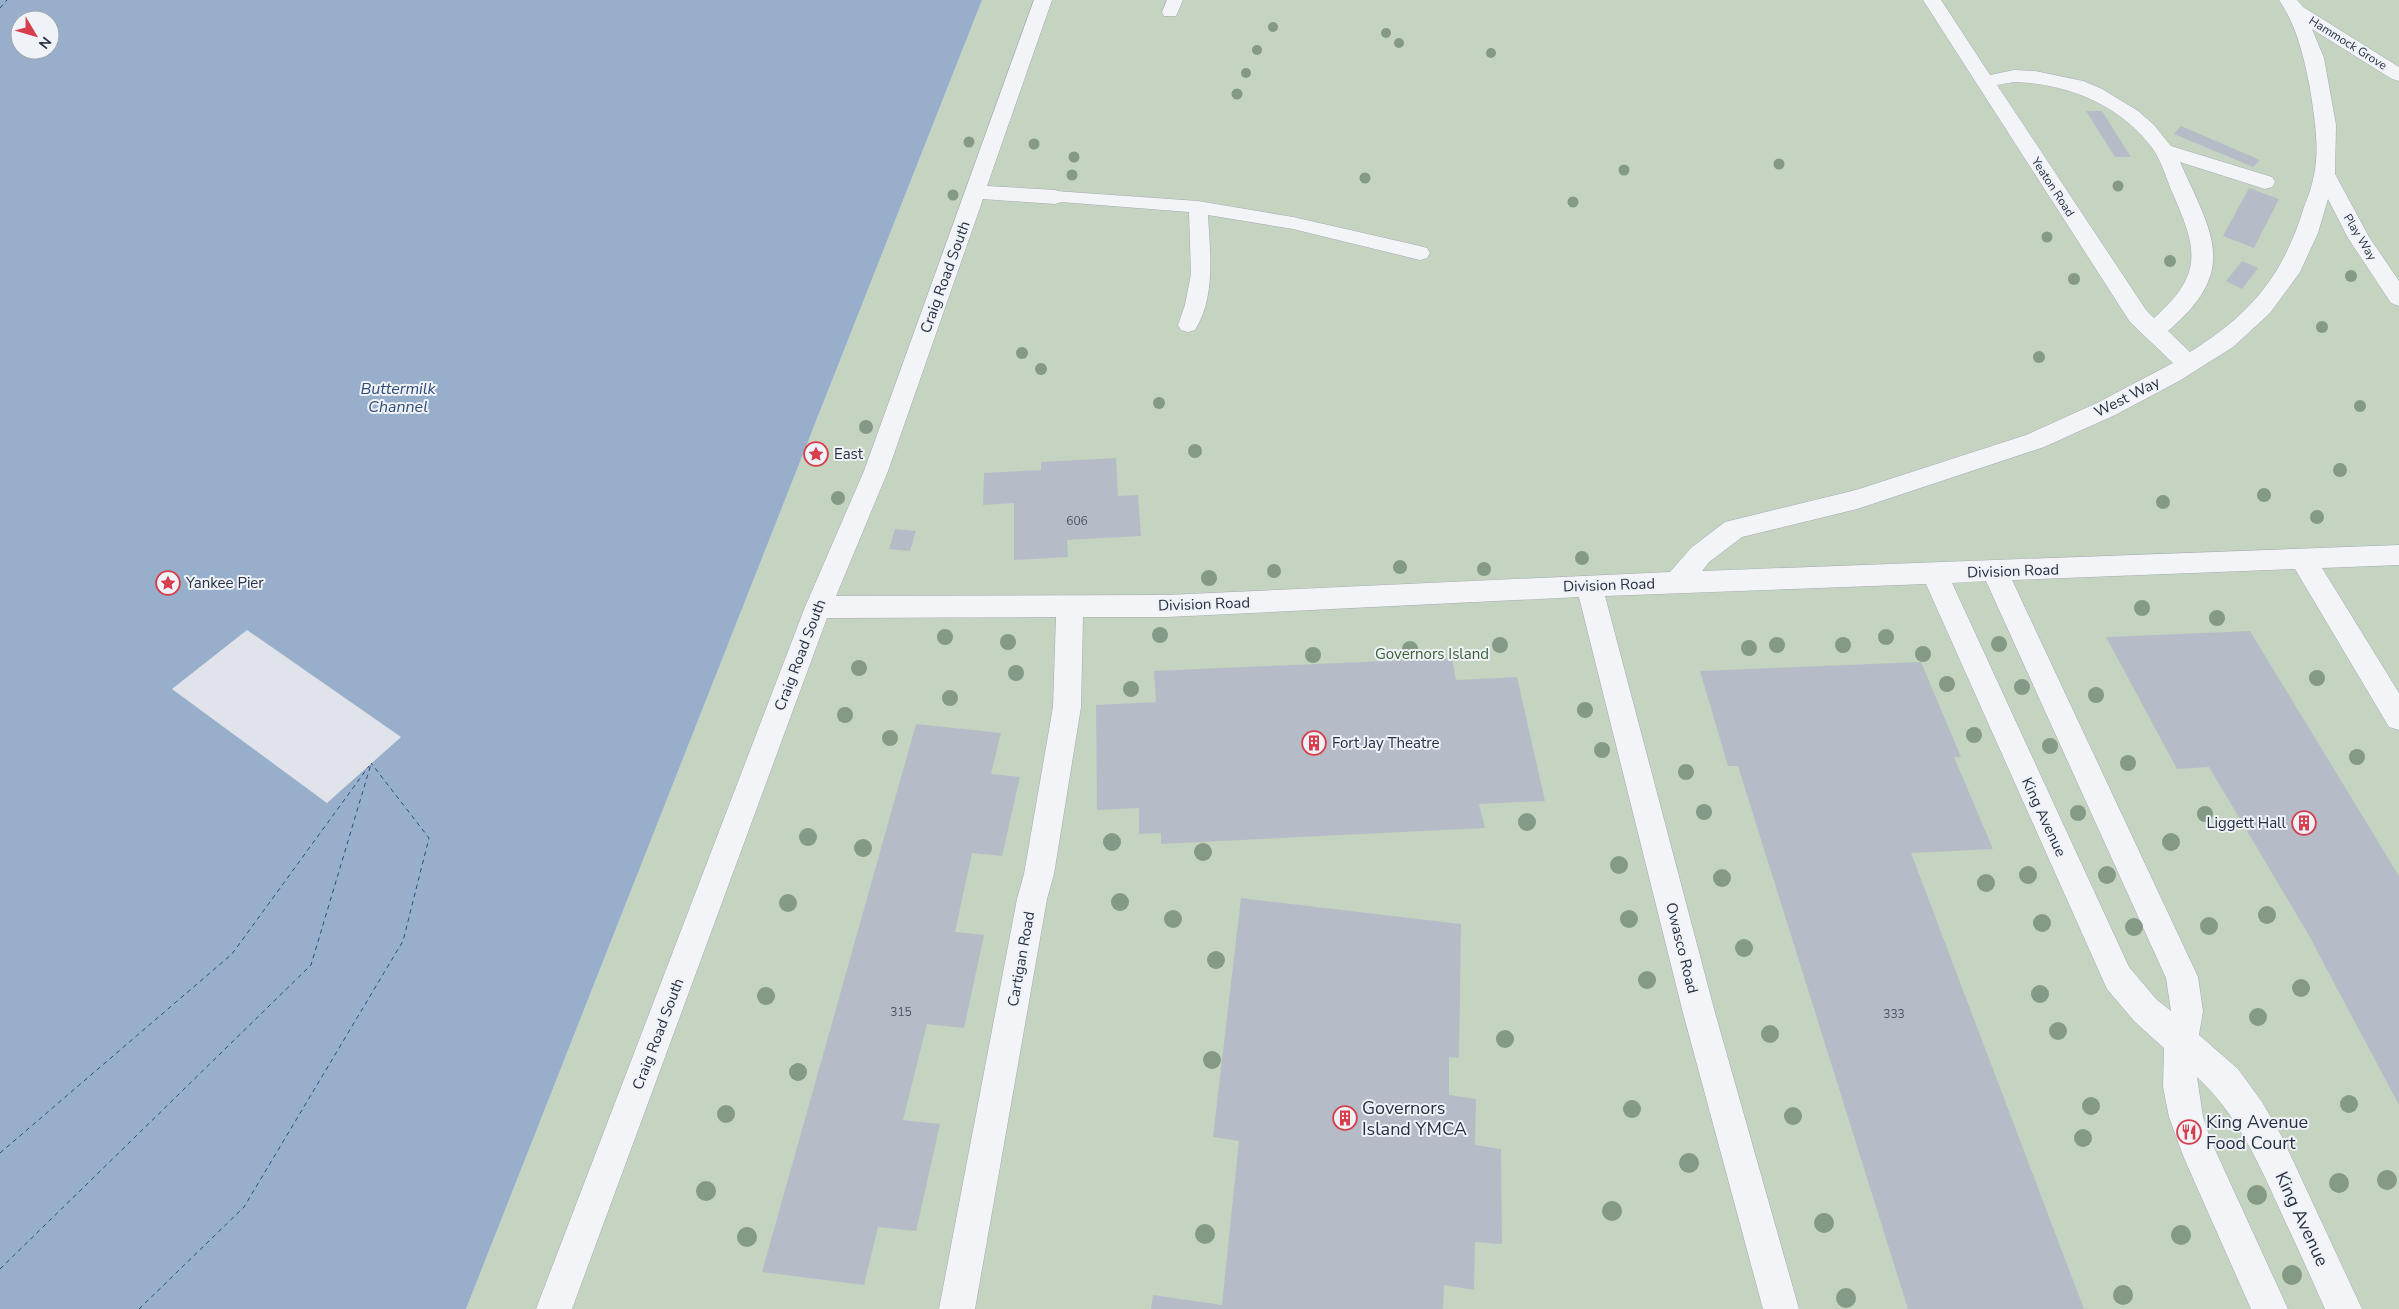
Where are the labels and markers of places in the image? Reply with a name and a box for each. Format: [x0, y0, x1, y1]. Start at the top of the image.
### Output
place icon: East [803, 441, 829, 467]
place label: East [834, 444, 864, 464]
place icon: Yankee Pier [155, 570, 181, 596]
place label: Yankee Pier [185, 573, 264, 593]
building icon: Fort Jay Theatre [1301, 730, 1327, 756]
place label: Fort Jay Theatre [1332, 733, 1439, 753]
building icon: Liggett Hall [2291, 810, 2317, 836]
place label: Liggett Hall [2206, 813, 2287, 833]
place label: Governors Island YMCA [1362, 1096, 1467, 1141]
building icon: Governors Island YMCA [1332, 1105, 1358, 1131]
place label: King Avenue Food Court [2206, 1110, 2308, 1155]
restaurant icon: King Avenue Food Court [2176, 1119, 2202, 1145]

